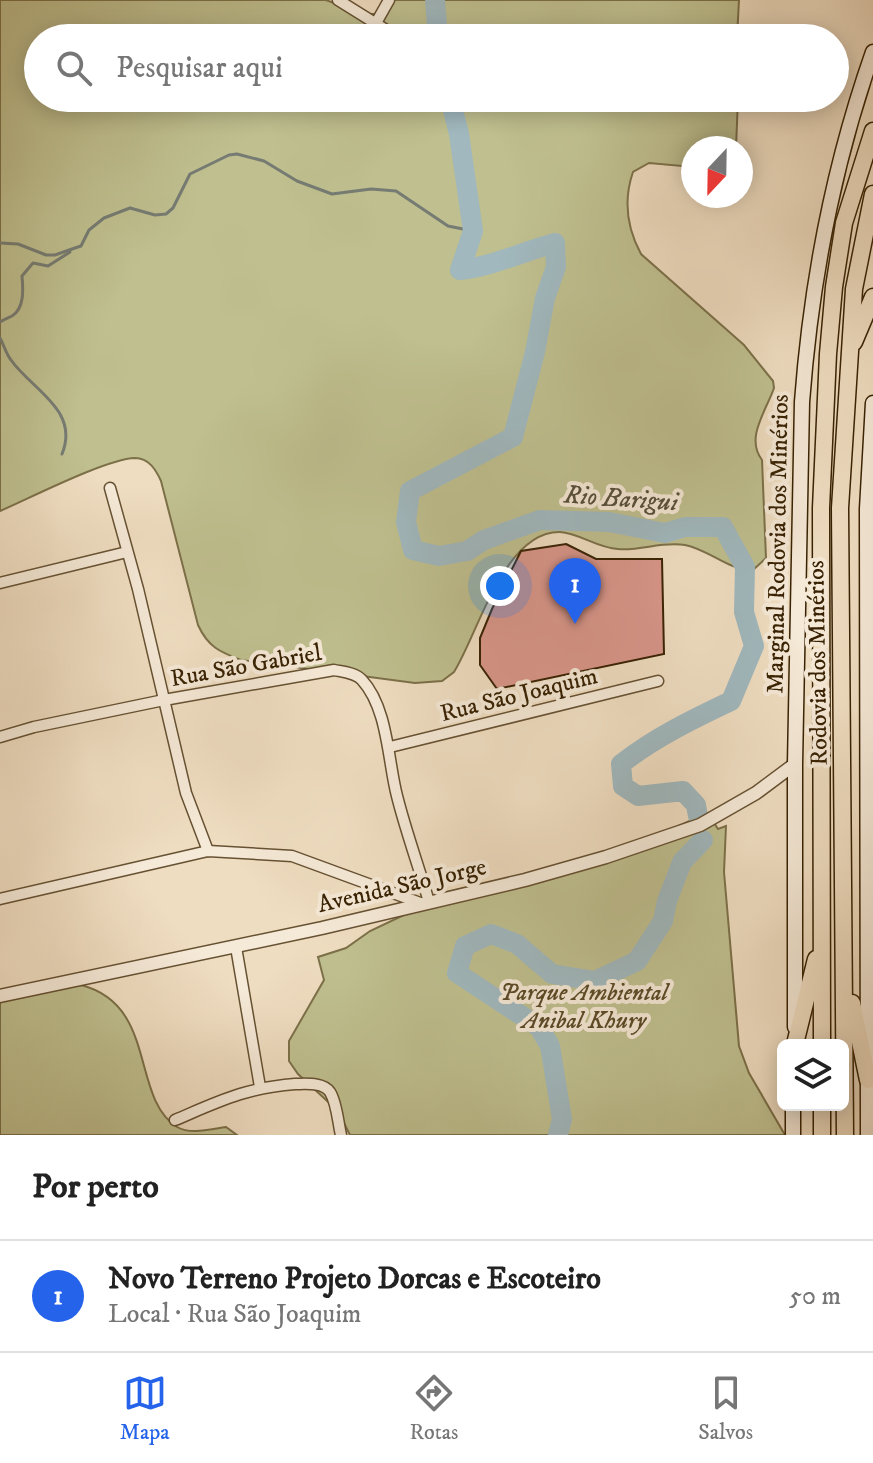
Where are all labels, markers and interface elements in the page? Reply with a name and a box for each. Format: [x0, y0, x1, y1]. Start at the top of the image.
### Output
search box [24, 24, 849, 112]
icon: search [52, 46, 96, 90]
text: Pesquisar aqui [116, 50, 283, 87]
north arrow [681, 136, 753, 208]
street label: Marginal Rodovia dos Minérios [760, 394, 796, 694]
water label: Rio Barigui [562, 478, 681, 520]
pin: 1 [549, 558, 601, 624]
street label: Rodovia dos Minérios [801, 560, 835, 766]
your location [480, 566, 520, 606]
street label: Rua São Gabriel [168, 638, 325, 694]
street label: Rua São Joaquim [437, 661, 601, 729]
street label: Avenida São Jorge [315, 852, 489, 920]
park label: Parque Ambiental Anibal Khury [500, 978, 671, 1036]
map controls [777, 1039, 849, 1111]
button: layers [777, 1039, 849, 1111]
text: Por perto [32, 1166, 159, 1208]
text: Novo Terreno Projeto Dorcas e Escoteiro [108, 1261, 601, 1298]
text: 1 [53, 1280, 63, 1313]
text: 50 m [789, 1280, 841, 1313]
text: Local · Rua São Joaquim [108, 1298, 361, 1331]
tab: Mapa [120, 1371, 170, 1446]
tab: Rotas [409, 1371, 458, 1446]
tab: Salvos [698, 1371, 753, 1446]

